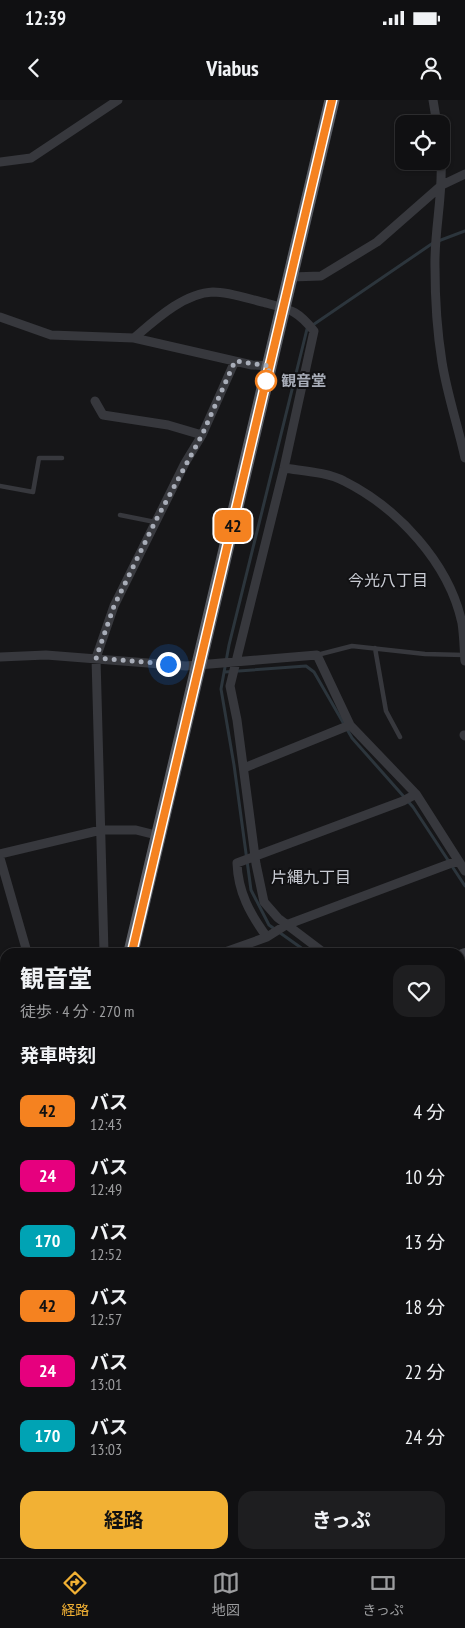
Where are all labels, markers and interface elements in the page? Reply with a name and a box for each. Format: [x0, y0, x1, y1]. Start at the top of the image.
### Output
text: 12:39 [25, 6, 66, 30]
icon: back [20, 54, 48, 82]
text: Viabus [206, 54, 259, 82]
icon: person [417, 54, 445, 82]
map controls [395, 115, 450, 170]
button: locate [395, 115, 450, 170]
marker: 観音堂 [255, 370, 277, 392]
place label: 観音堂 [281, 371, 326, 390]
line badge: 42 [210, 510, 256, 542]
text: 42 [224, 514, 242, 537]
district label: 今光八丁目 [348, 570, 428, 590]
your location [156, 652, 181, 677]
district label: 片縄九丁目 [271, 867, 351, 887]
text: 観音堂 [20, 963, 92, 994]
button: heart [393, 965, 445, 1017]
text: 徒歩 · 4 分 · 270 m [20, 1001, 134, 1021]
text: 発車時刻 [20, 1043, 96, 1067]
text: バス [90, 1090, 128, 1114]
text: 42 [39, 1099, 56, 1122]
text: 4 分 [413, 1100, 445, 1124]
text: 12:43 [90, 1114, 122, 1134]
text: バス [90, 1155, 128, 1179]
text: 24 [39, 1164, 56, 1187]
text: 10 分 [405, 1165, 445, 1189]
text: 12:49 [90, 1179, 122, 1199]
text: バス [90, 1220, 128, 1244]
text: 170 [35, 1229, 60, 1252]
text: 13 分 [405, 1230, 445, 1254]
text: 12:52 [90, 1244, 122, 1264]
text: バス [90, 1285, 128, 1309]
text: 42 [39, 1294, 56, 1317]
text: 18 分 [405, 1295, 445, 1319]
text: 12:57 [90, 1309, 122, 1329]
text: バス [90, 1350, 128, 1374]
text: 24 [39, 1359, 56, 1382]
text: 22 分 [405, 1360, 445, 1384]
text: 13:01 [90, 1374, 122, 1394]
text: バス [90, 1415, 128, 1439]
text: 170 [35, 1424, 60, 1447]
text: 24 分 [405, 1425, 445, 1449]
text: 13:03 [90, 1439, 122, 1459]
button: 経路 [20, 1491, 228, 1549]
button: きっぷ [238, 1491, 445, 1549]
tab: 経路 [61, 1569, 89, 1619]
tab: 地図 [212, 1569, 240, 1619]
tab: きっぷ [362, 1569, 404, 1619]

